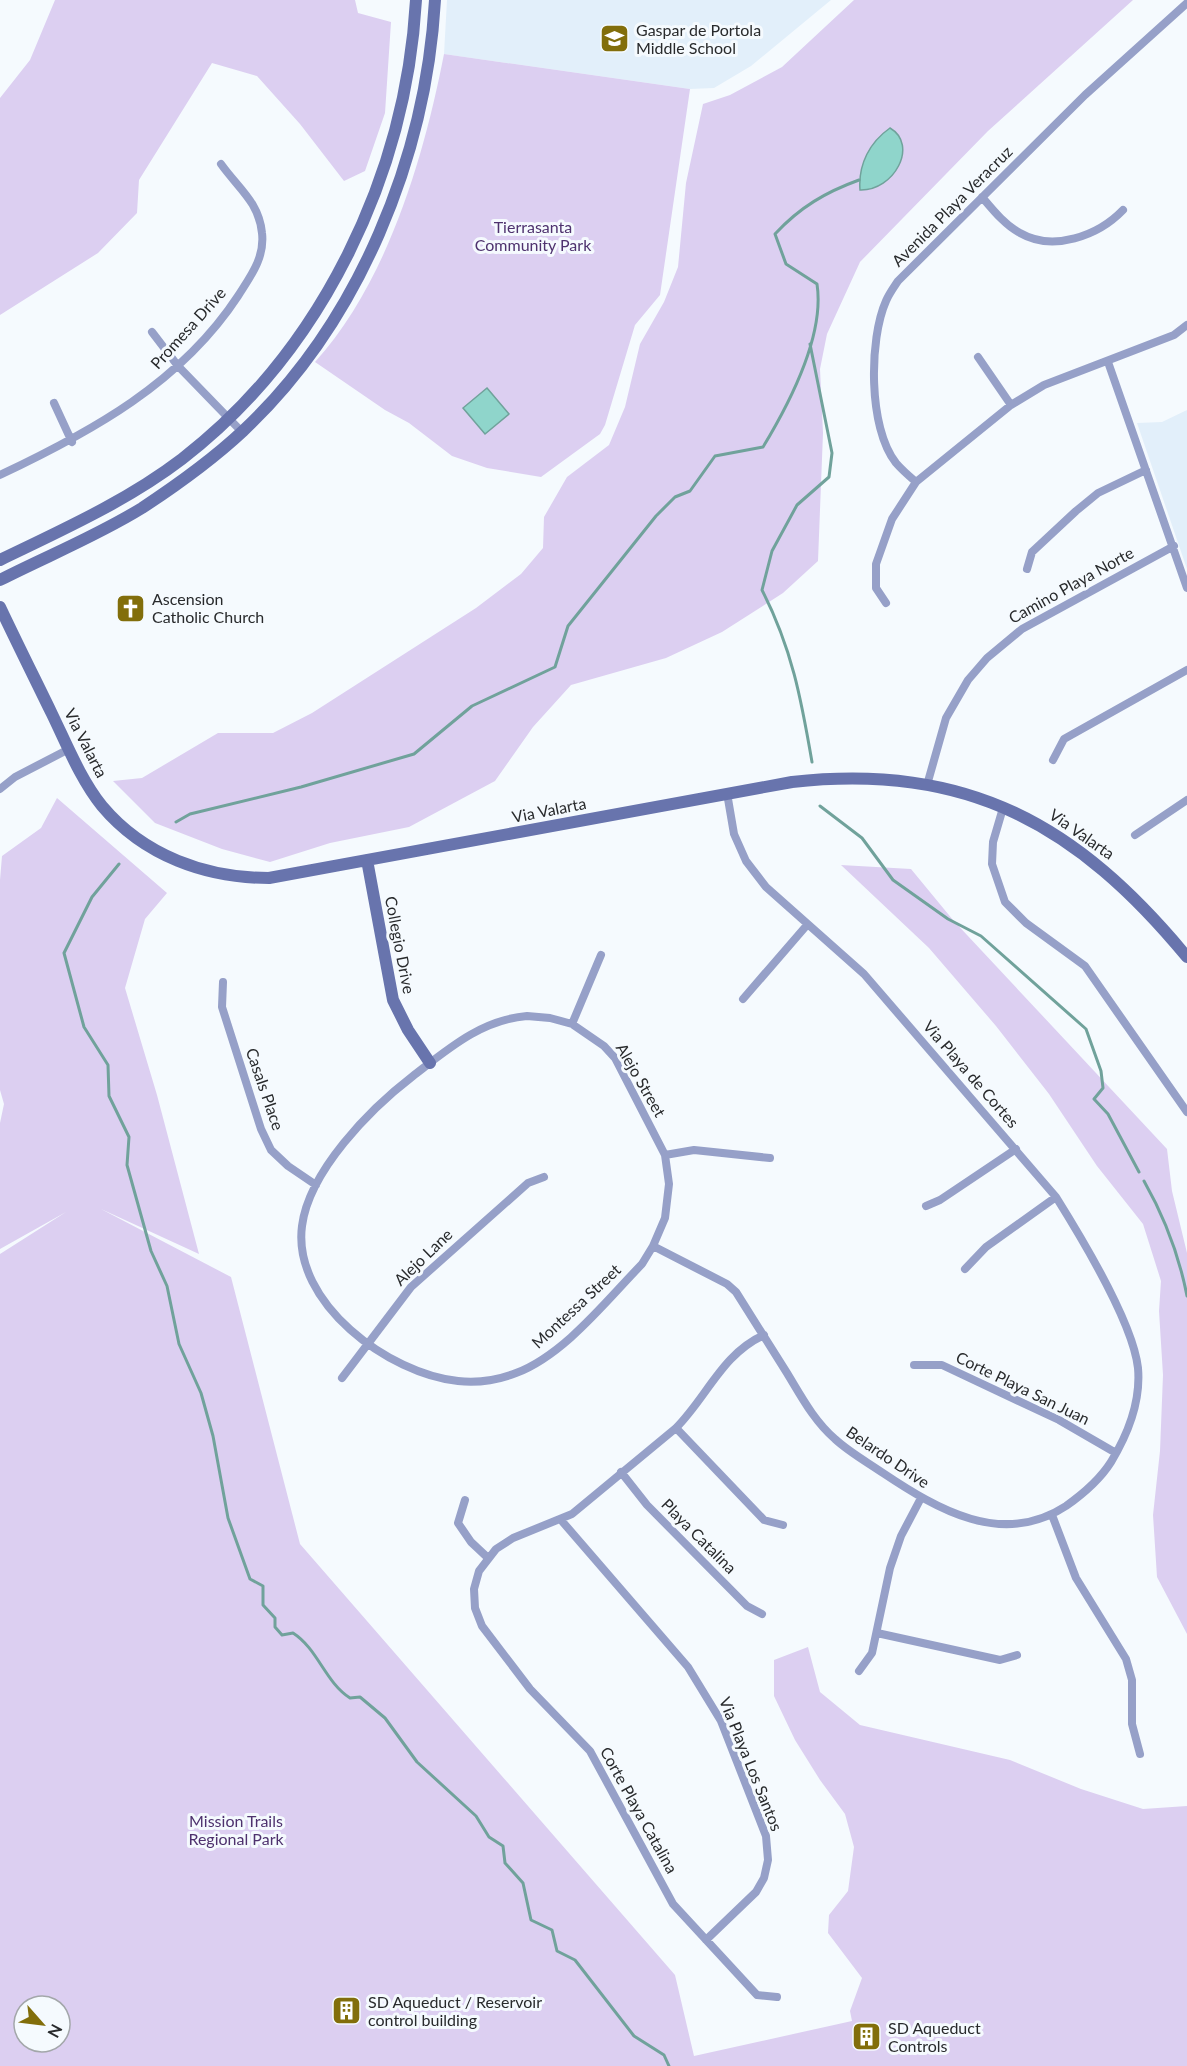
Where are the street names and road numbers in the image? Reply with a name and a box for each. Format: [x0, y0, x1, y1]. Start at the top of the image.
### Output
street label: Avenida Playa Veracruz [887, 141, 1016, 270]
street label: Promesa Drive [146, 283, 229, 372]
street label: Camino Playa Norte [1005, 542, 1137, 627]
street label: Via Valarta [61, 705, 112, 780]
street label: Via Valarta [510, 793, 588, 826]
street label: Via Valarta [1046, 804, 1118, 863]
street label: Collegio Drive [382, 894, 419, 995]
street label: Via Playa de Cortes [920, 1016, 1023, 1131]
street label: Alejo Street [613, 1039, 670, 1120]
street label: Casals Place [243, 1045, 288, 1132]
street label: Alejo Lane [390, 1224, 456, 1289]
street label: Montessa Street [527, 1259, 624, 1352]
street label: Corte Playa San Juan [953, 1347, 1093, 1428]
street label: Belardo Drive [843, 1422, 933, 1491]
street label: Playa Catalina [658, 1494, 741, 1577]
street label: Via Playa Los Santos [716, 1694, 787, 1834]
street label: Corte Playa Catalina [597, 1743, 682, 1876]

